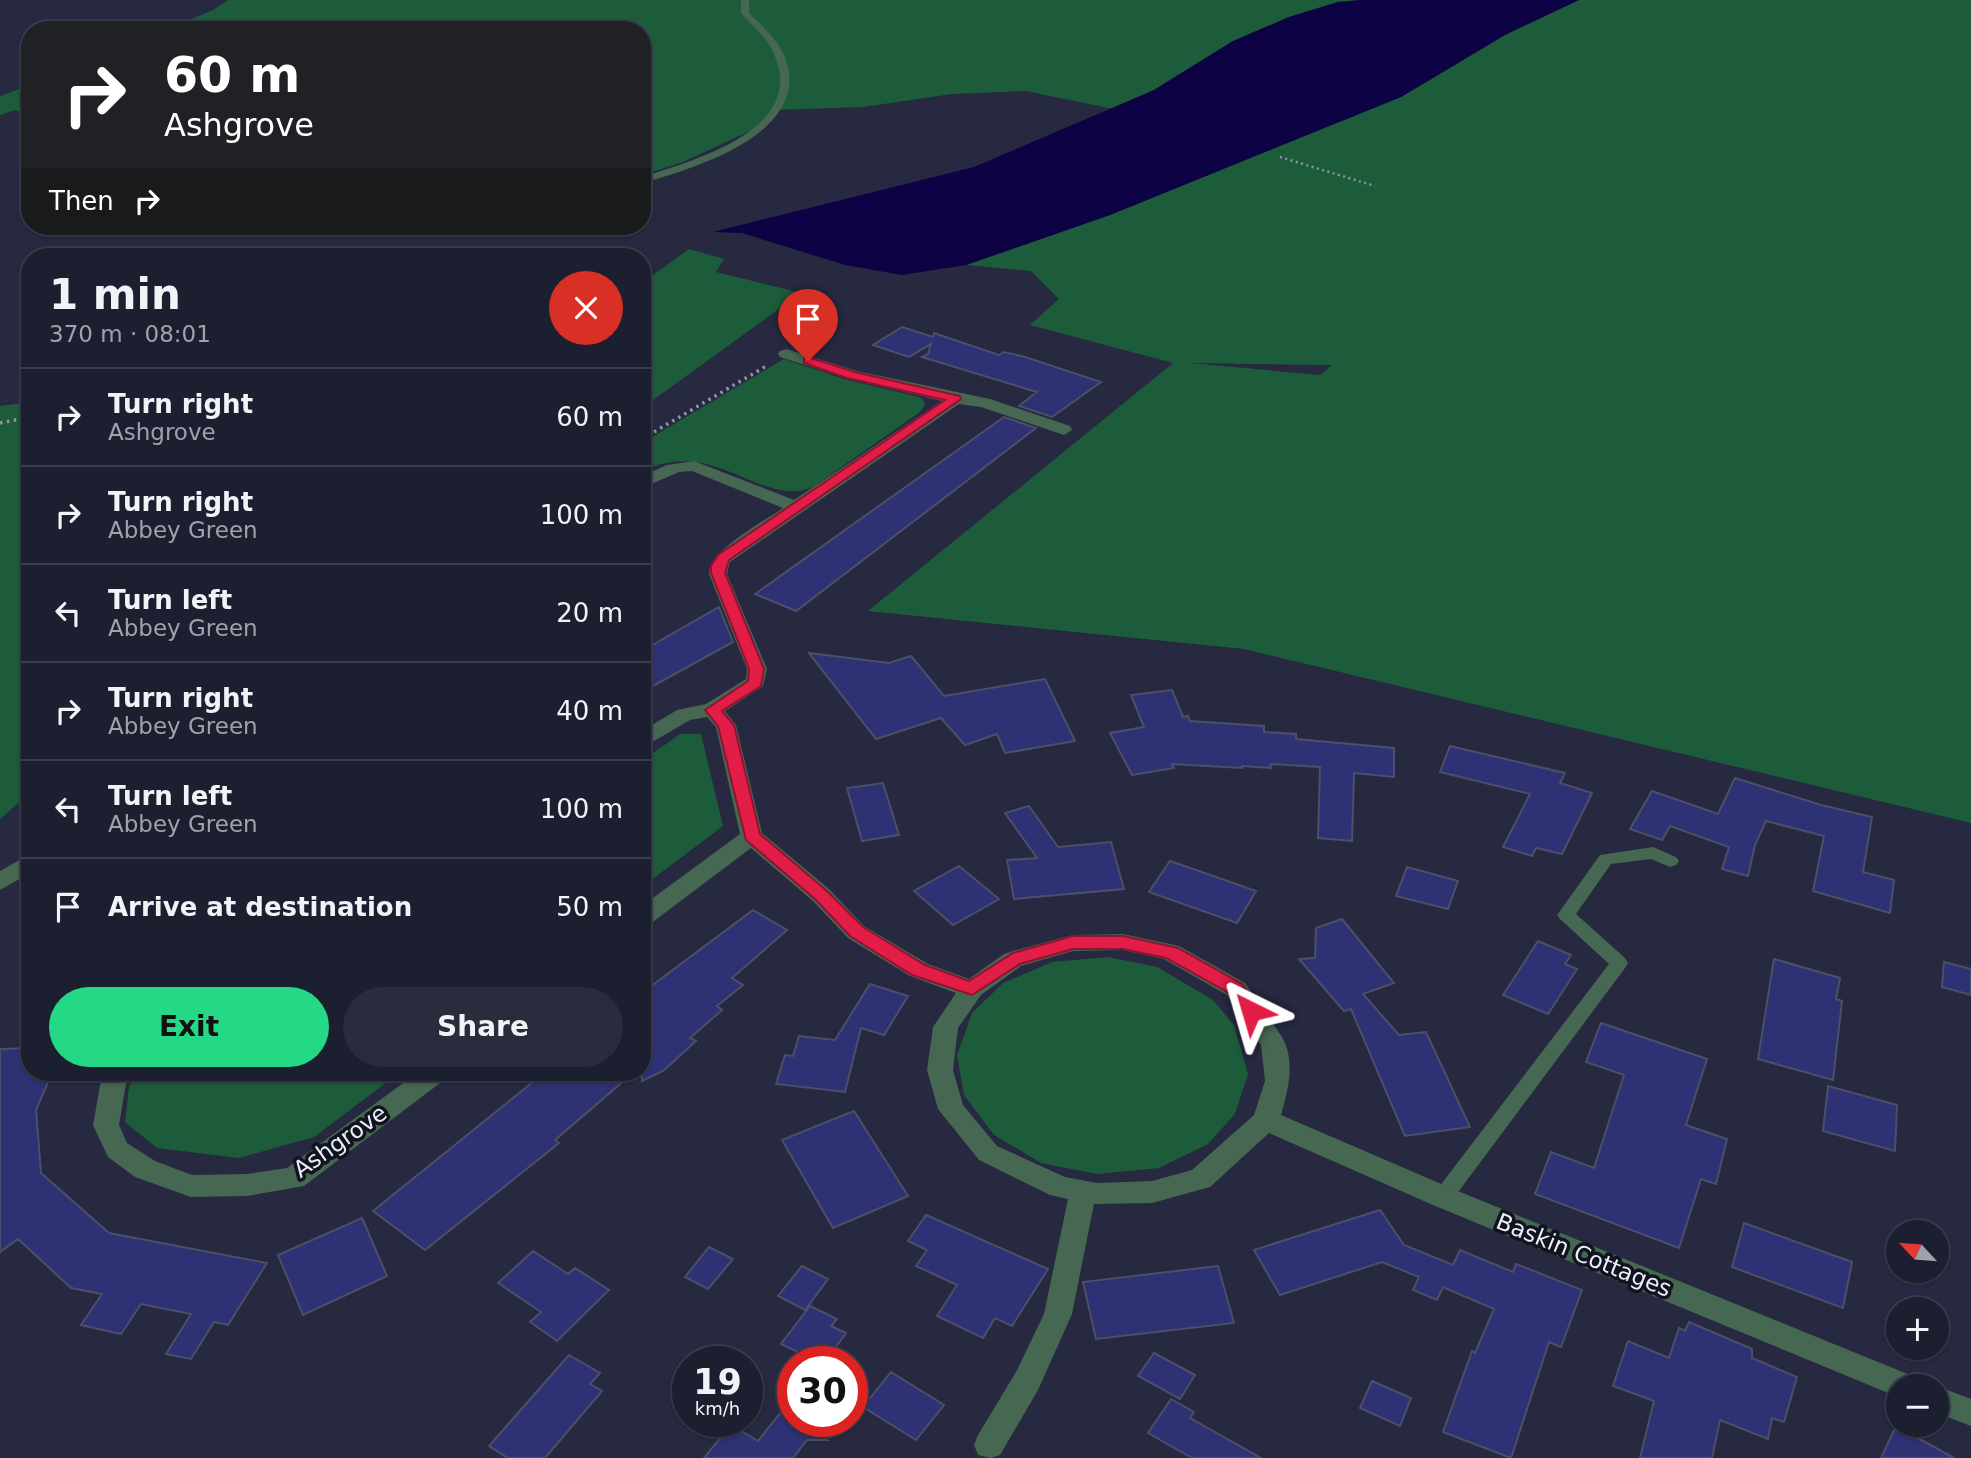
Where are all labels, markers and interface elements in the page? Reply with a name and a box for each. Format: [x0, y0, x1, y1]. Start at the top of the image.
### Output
text: 60 m [164, 47, 300, 104]
icon: right [49, 49, 140, 140]
text: Ashgrove [164, 106, 314, 144]
icon: right [128, 182, 166, 220]
text: Then [49, 186, 114, 216]
text: 1 min [49, 270, 181, 319]
button: close [549, 271, 623, 345]
pin [778, 289, 838, 361]
icon: arrive [789, 300, 827, 338]
text: 370 m · 08:01 [49, 321, 211, 347]
text: Turn right [108, 389, 253, 419]
icon: right [49, 398, 87, 436]
text: 60 m [556, 402, 623, 432]
text: Ashgrove [108, 419, 216, 445]
text: Turn right [108, 487, 253, 517]
icon: right [49, 496, 87, 534]
text: 100 m [540, 500, 623, 530]
text: Abbey Green [108, 517, 258, 543]
text: Turn left [108, 585, 232, 615]
icon: left [49, 594, 87, 632]
text: 20 m [556, 598, 623, 628]
text: Abbey Green [108, 615, 258, 641]
text: Turn right [108, 683, 253, 713]
icon: right [49, 692, 87, 730]
text: 40 m [556, 696, 623, 726]
text: Abbey Green [108, 713, 258, 739]
text: Turn left [108, 781, 232, 811]
icon: left [49, 790, 87, 828]
text: 100 m [540, 794, 623, 824]
text: Abbey Green [108, 811, 258, 837]
icon: arrive [49, 888, 87, 926]
text: Arrive at destination [108, 892, 412, 922]
text: 50 m [556, 892, 623, 922]
position arrow [1214, 974, 1288, 1048]
button: Exit [49, 987, 329, 1067]
button: Share [343, 987, 623, 1067]
street label: Ashgrove [288, 1099, 392, 1183]
street label: Baskin Cottages [1493, 1208, 1675, 1302]
north arrow [1886, 1220, 1950, 1283]
map controls [1886, 1220, 1949, 1437]
button: + [1886, 1297, 1949, 1360]
speed limit sign: 30 [777, 1346, 868, 1437]
text: 19 [693, 1362, 742, 1402]
button: − [1886, 1374, 1949, 1437]
text: km/h [695, 1398, 740, 1419]

